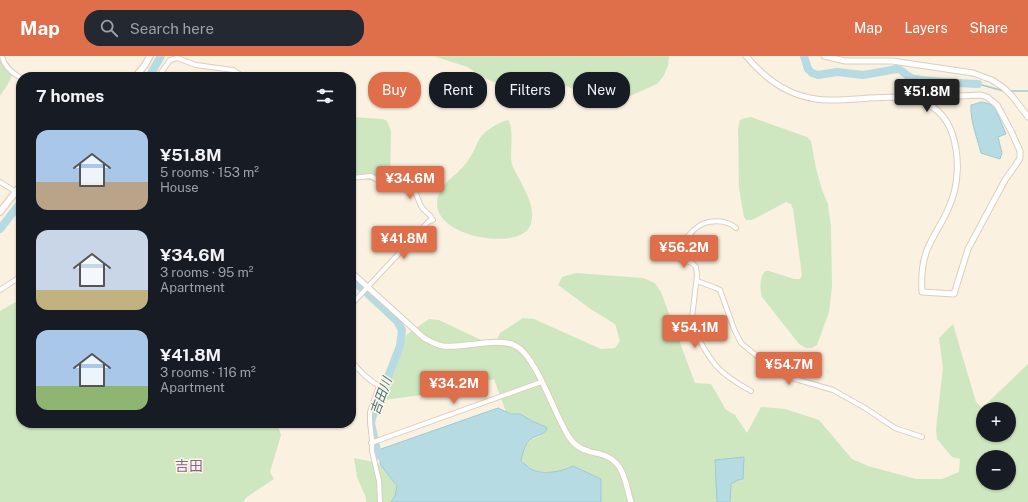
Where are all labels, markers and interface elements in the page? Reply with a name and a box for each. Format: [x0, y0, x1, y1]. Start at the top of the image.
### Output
search box [84, 10, 364, 46]
text: Map [20, 17, 60, 39]
icon: search [98, 17, 120, 39]
text: Search here [130, 20, 214, 37]
text: Map [854, 20, 882, 36]
text: Layers [904, 20, 948, 36]
text: Share [970, 20, 1008, 36]
chip: Buy [368, 72, 421, 108]
chip: Rent [429, 72, 487, 108]
chip: Filters [495, 72, 565, 108]
chip: New [573, 72, 630, 108]
pin: ¥51.8M [894, 79, 960, 113]
text: ¥51.8M [903, 84, 951, 99]
icon: filters [314, 85, 336, 107]
text: 7 homes [36, 86, 104, 106]
text: ¥51.8M [160, 145, 222, 165]
icon: home [68, 146, 116, 194]
text: 5 rooms · 153 m² [160, 165, 259, 180]
pin: ¥34.6M [377, 166, 443, 200]
text: ¥34.6M [385, 171, 435, 186]
text: House [160, 180, 199, 195]
pin: ¥41.8M [371, 226, 437, 260]
text: ¥41.8M [381, 231, 427, 246]
pin: ¥56.2M [651, 235, 717, 269]
text: ¥56.2M [659, 240, 709, 255]
text: ¥34.6M [160, 245, 225, 265]
icon: home [68, 246, 116, 294]
text: 3 rooms · 95 m² [160, 265, 254, 280]
text: Apartment [160, 280, 225, 295]
pin: ¥54.1M [662, 315, 728, 349]
text: ¥54.1M [672, 320, 718, 335]
text: ¥41.8M [160, 345, 221, 365]
icon: home [68, 346, 116, 394]
pin: ¥54.7M [756, 352, 822, 386]
text: ¥54.7M [765, 357, 813, 372]
text: 3 rooms · 116 m² [160, 365, 256, 380]
pin: ¥34.2M [421, 371, 487, 405]
water label: 吉田川 [367, 373, 395, 417]
text: ¥34.2M [429, 376, 479, 391]
text: Apartment [160, 380, 225, 395]
map controls [976, 402, 1016, 490]
button: + [976, 402, 1016, 442]
button: − [976, 450, 1016, 490]
district label: 吉田 [175, 458, 203, 474]

